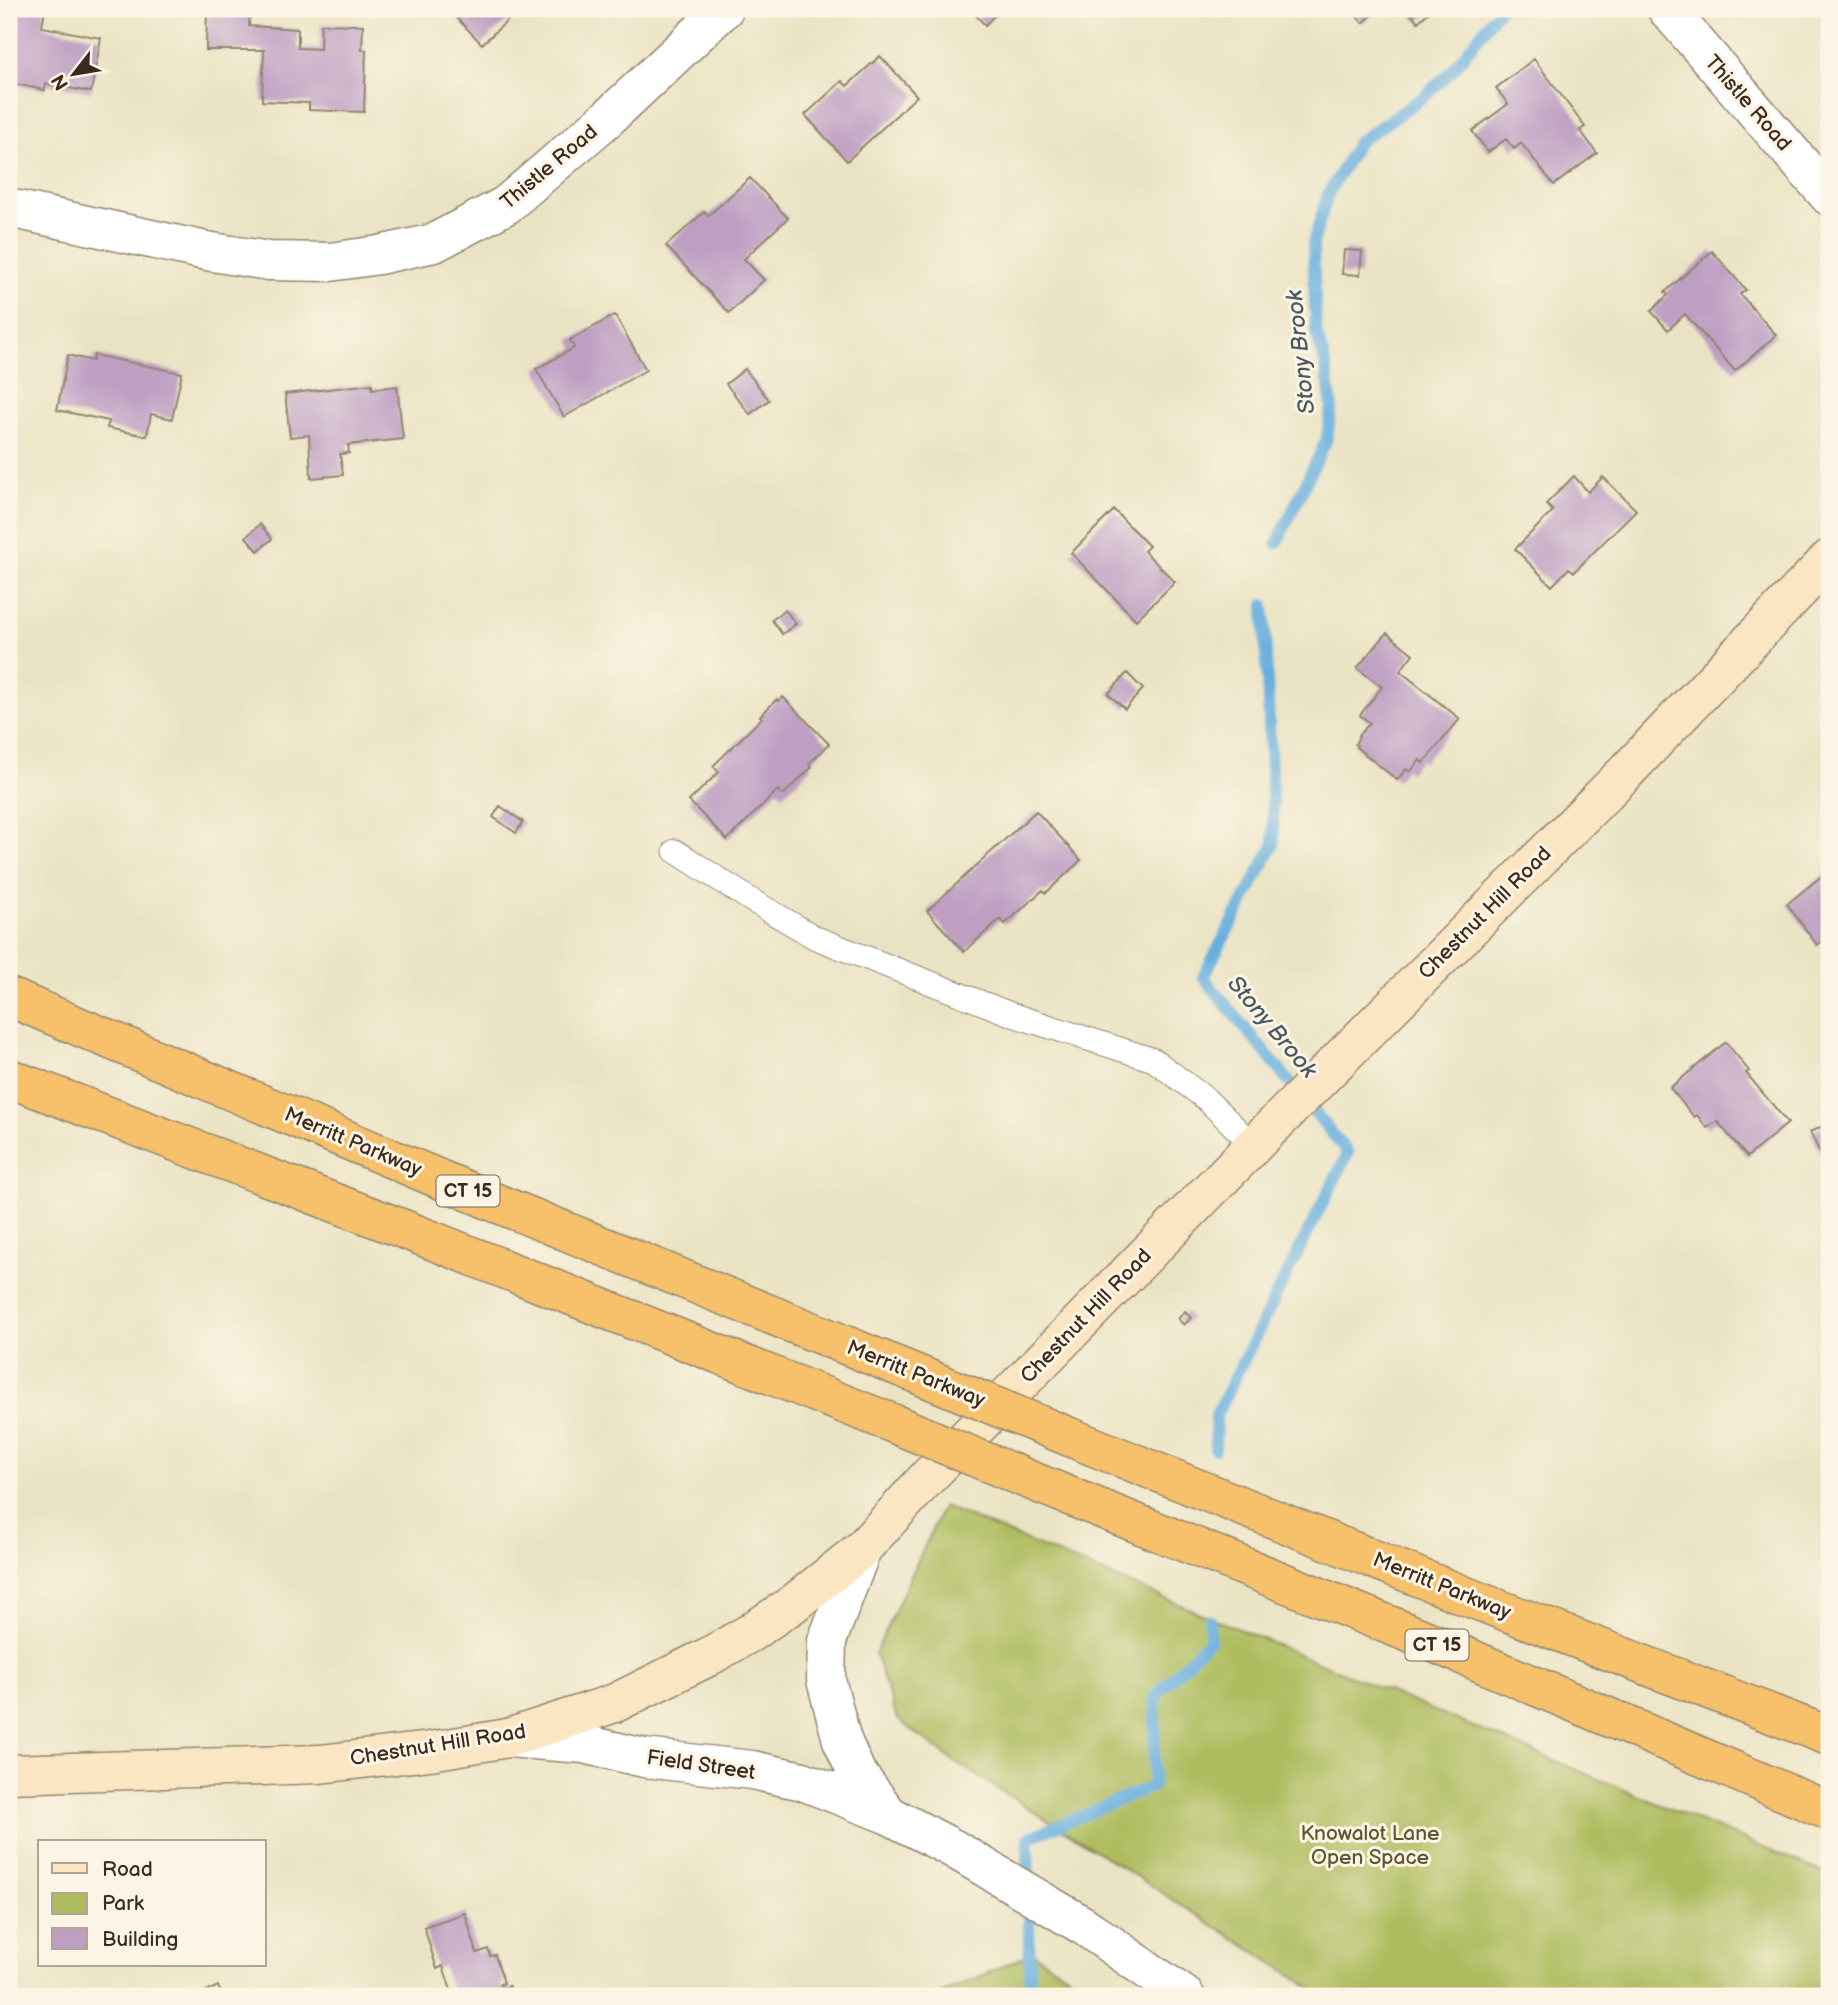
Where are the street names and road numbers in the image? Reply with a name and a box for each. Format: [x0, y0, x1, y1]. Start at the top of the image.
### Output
street label: Thistle Road [1700, 50, 1796, 156]
street label: Thistle Road [495, 119, 603, 215]
street label: Chestnut Hill Road [1413, 841, 1557, 985]
street label: Merritt Parkway [281, 1102, 426, 1182]
road number: CT 15 [436, 1176, 500, 1206]
street label: Chestnut Hill Road [1015, 1243, 1157, 1389]
street label: Merritt Parkway [843, 1335, 989, 1413]
street label: Merritt Parkway [1369, 1547, 1515, 1625]
road number: CT 15 [1406, 1630, 1468, 1660]
street label: Chestnut Hill Road [348, 1719, 528, 1771]
street label: Field Street [645, 1745, 757, 1785]

